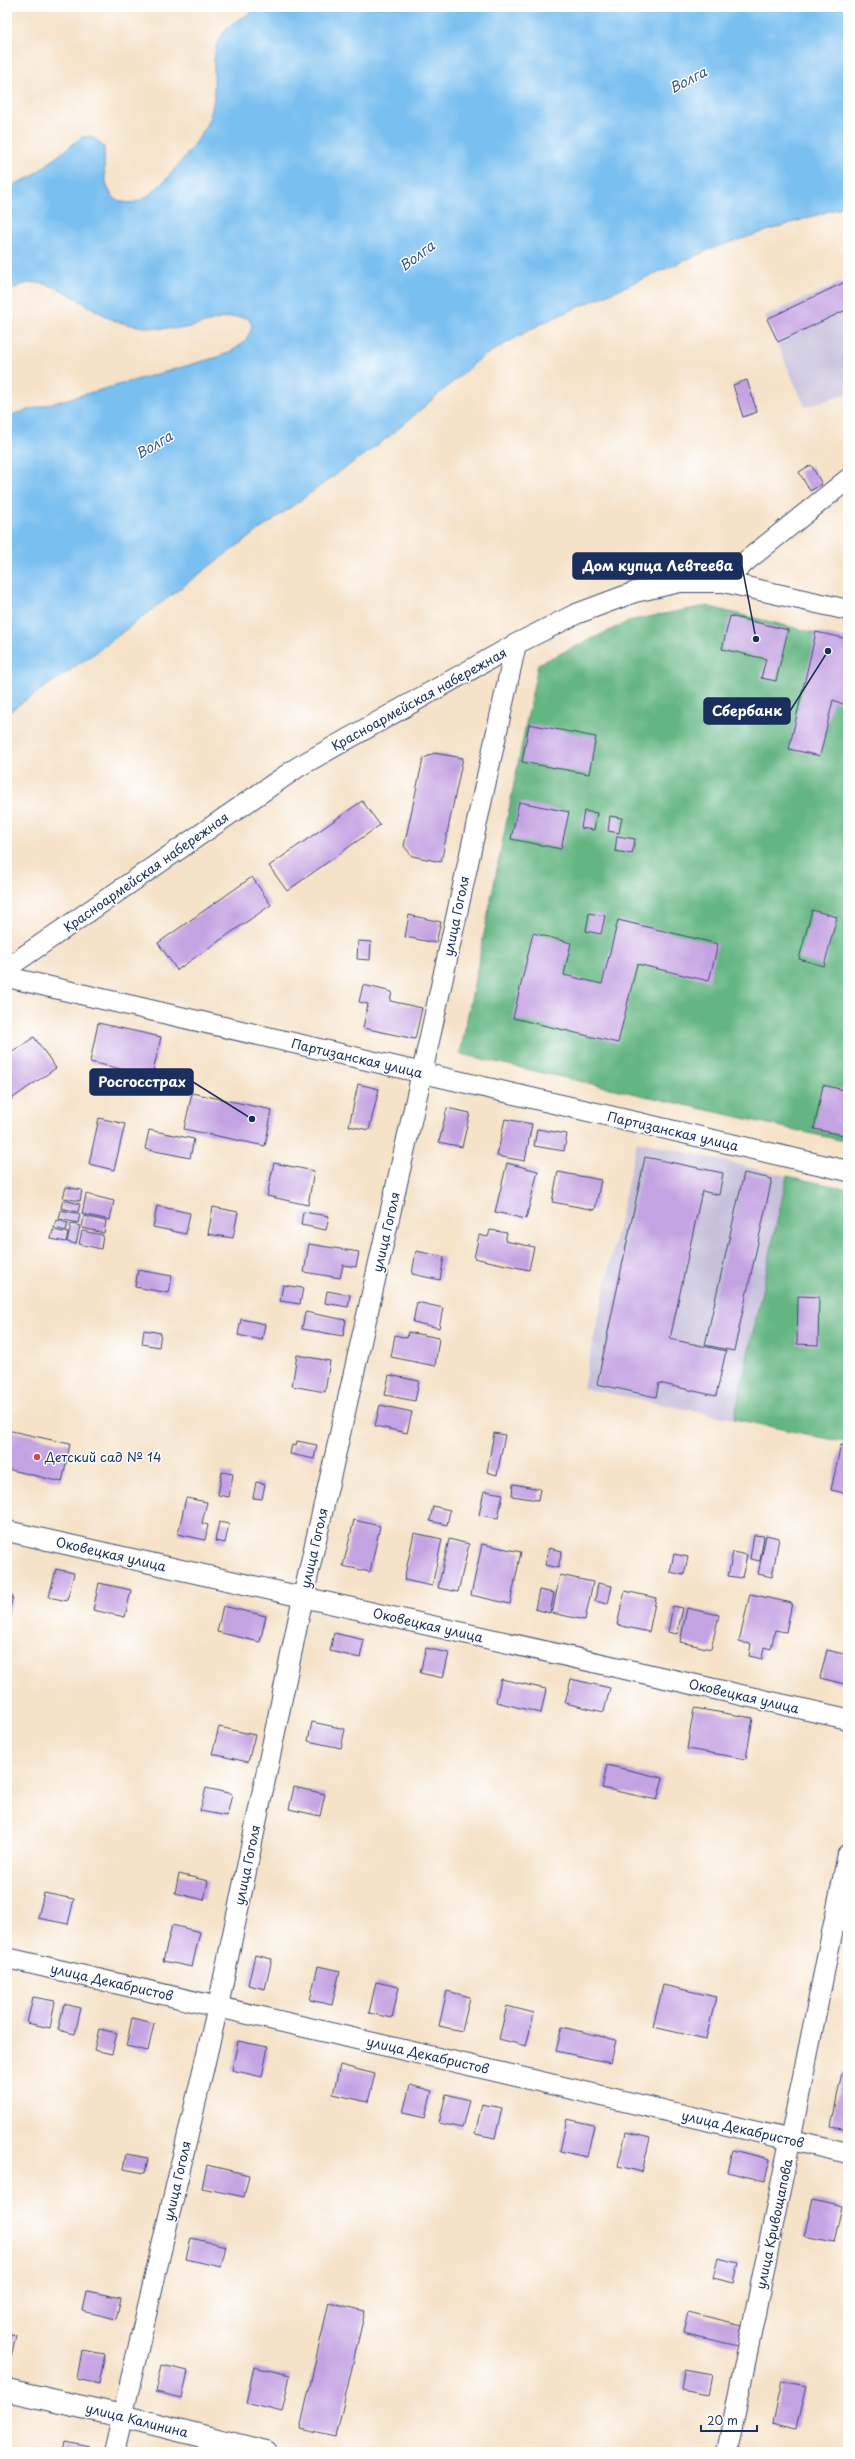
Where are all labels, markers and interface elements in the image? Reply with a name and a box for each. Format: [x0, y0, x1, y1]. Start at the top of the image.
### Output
water label: Волга [665, 60, 711, 98]
water label: Волга [394, 234, 440, 276]
water label: Волга [131, 425, 177, 464]
callout: Дом купца Левтеева [573, 553, 742, 579]
text: Дом купца Левтеева [582, 555, 734, 576]
street label: Красноармейская набережная [328, 642, 510, 755]
callout: Сбербанк [704, 698, 790, 724]
text: Сбербанк [712, 700, 782, 721]
street label: Красноармейская набережная [59, 807, 232, 936]
street label: улица Гоголя [438, 874, 473, 958]
street label: Партизанская улица [290, 1033, 426, 1082]
callout: Росгосстрах [90, 1069, 193, 1095]
text: Росгосстрах [98, 1071, 186, 1092]
street label: Партизанская улица [606, 1106, 742, 1155]
street label: улица Гоголя [367, 1190, 404, 1274]
place label: Детский сад № 14 [44, 1447, 162, 1466]
marker: Детский сад № 14 [32, 1452, 42, 1462]
street label: улица Гоголя [295, 1506, 332, 1590]
street label: Оковецкая улица [54, 1532, 169, 1576]
street label: Оковецкая улица [371, 1603, 486, 1647]
street label: Оковецкая улица [687, 1674, 802, 1718]
street label: улица Гоголя [229, 1823, 264, 1907]
street label: улица Декабристов [49, 1958, 175, 2005]
street label: улица Декабристов [365, 2031, 491, 2078]
street label: улица Декабристов [680, 2105, 806, 2152]
street label: улица Гоголя [158, 2139, 195, 2223]
street label: улица Кривощапова [750, 2156, 797, 2291]
street label: улица Калинина [84, 2398, 191, 2442]
scale bar [701, 2407, 757, 2433]
text: 20 m [707, 2411, 738, 2429]

